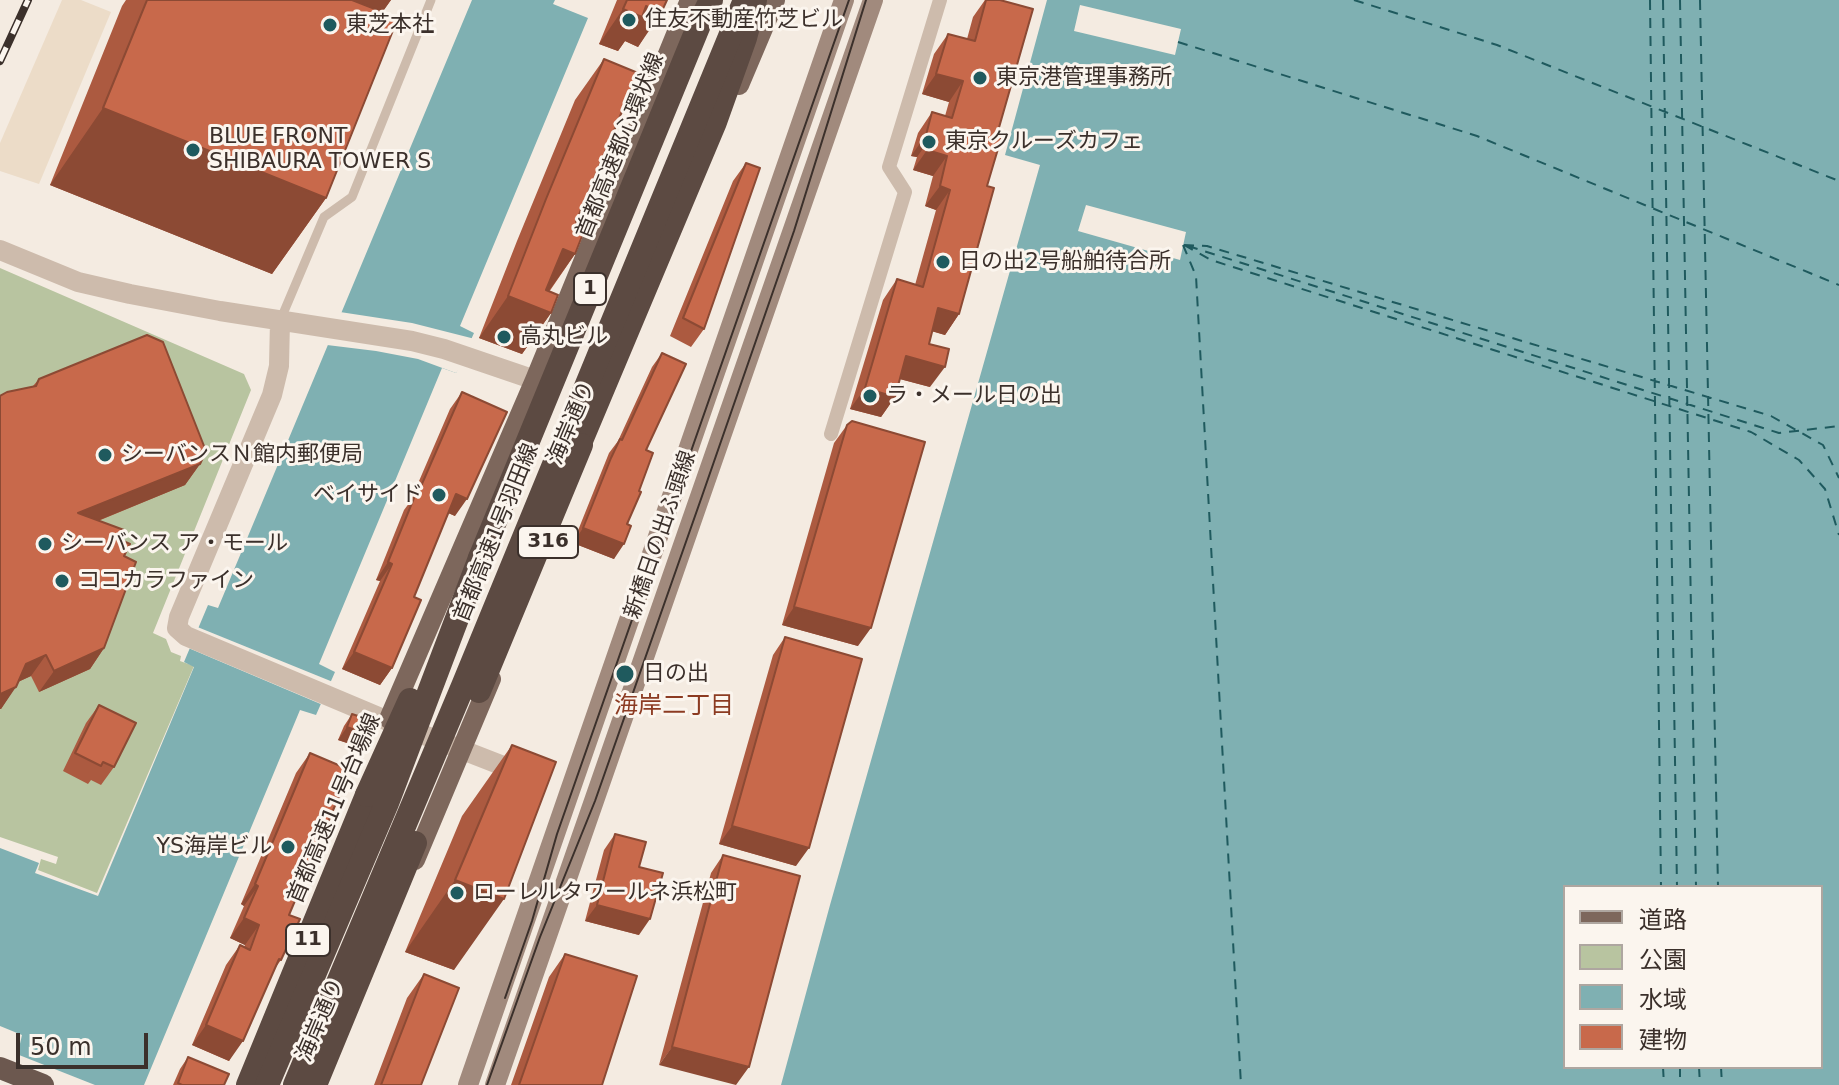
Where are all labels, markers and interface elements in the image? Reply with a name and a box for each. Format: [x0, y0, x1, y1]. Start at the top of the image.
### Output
place label: 住友不動産竹芝ビル [645, 7, 843, 33]
marker: 住友不動産竹芝ビル [620, 11, 638, 29]
place label: 東芝本社 [346, 12, 434, 38]
marker: 東芝本社 [321, 16, 339, 34]
street label: 首都高速都心環状線 [572, 49, 670, 243]
place label: 東京港管理事務所 [996, 65, 1172, 91]
marker: 東京港管理事務所 [971, 69, 989, 87]
place label: BLUE FRONT SHIBAURA TOWER S [209, 124, 431, 176]
place label: 東京クルーズカフェ [945, 129, 1143, 155]
marker: 東京クルーズカフェ [920, 133, 938, 151]
marker: BLUE FRONT SHIBAURA TOWER S [184, 141, 202, 159]
place label: 日の出2号船舶待合所 [959, 249, 1171, 275]
marker: 日の出2号船舶待合所 [934, 253, 952, 271]
road number: 1 [574, 273, 606, 305]
place label: 高丸ビル [520, 324, 608, 350]
marker: 高丸ビル [495, 328, 513, 346]
street label: 海岸通り [543, 377, 601, 469]
place label: ラ・メール日の出 [886, 383, 1062, 409]
marker: ラ・メール日の出 [861, 387, 879, 405]
street label: 首都高速1号羽田線 [449, 440, 545, 626]
place label: シーバンスＮ館内郵便局 [121, 442, 363, 468]
marker: シーバンスＮ館内郵便局 [96, 446, 114, 464]
street label: 新橋日の出ふ頭線 [620, 447, 702, 623]
place label: ベイサイド [313, 482, 423, 508]
marker: ベイサイド [430, 486, 448, 504]
road number: 316 [518, 526, 578, 558]
place label: シーバンス ア・モール [61, 531, 288, 557]
marker: シーバンス ア・モール [36, 535, 54, 553]
place label: ココカラファイン [78, 568, 254, 594]
marker: ココカラファイン [53, 572, 71, 590]
place label: 日の出 [643, 661, 709, 687]
marker: 日の出 [614, 663, 636, 685]
district label: 海岸二丁目 [614, 693, 734, 721]
street label: 首都高速11号台場線 [283, 710, 387, 908]
place label: YS海岸ビル [157, 834, 272, 860]
marker: YS海岸ビル [279, 838, 297, 856]
place label: ローレルタワールネ浜松町 [473, 880, 737, 906]
marker: ローレルタワールネ浜松町 [448, 884, 466, 902]
legend [1563, 885, 1823, 1069]
text: 道路 [1639, 906, 1687, 934]
road number: 11 [286, 924, 330, 956]
text: 公園 [1639, 946, 1687, 974]
street label: 海岸通り [292, 974, 350, 1066]
text: 水域 [1639, 986, 1687, 1014]
scale bar [20, 1017, 152, 1067]
text: 建物 [1639, 1026, 1687, 1054]
text: 50 m [30, 1033, 92, 1061]

